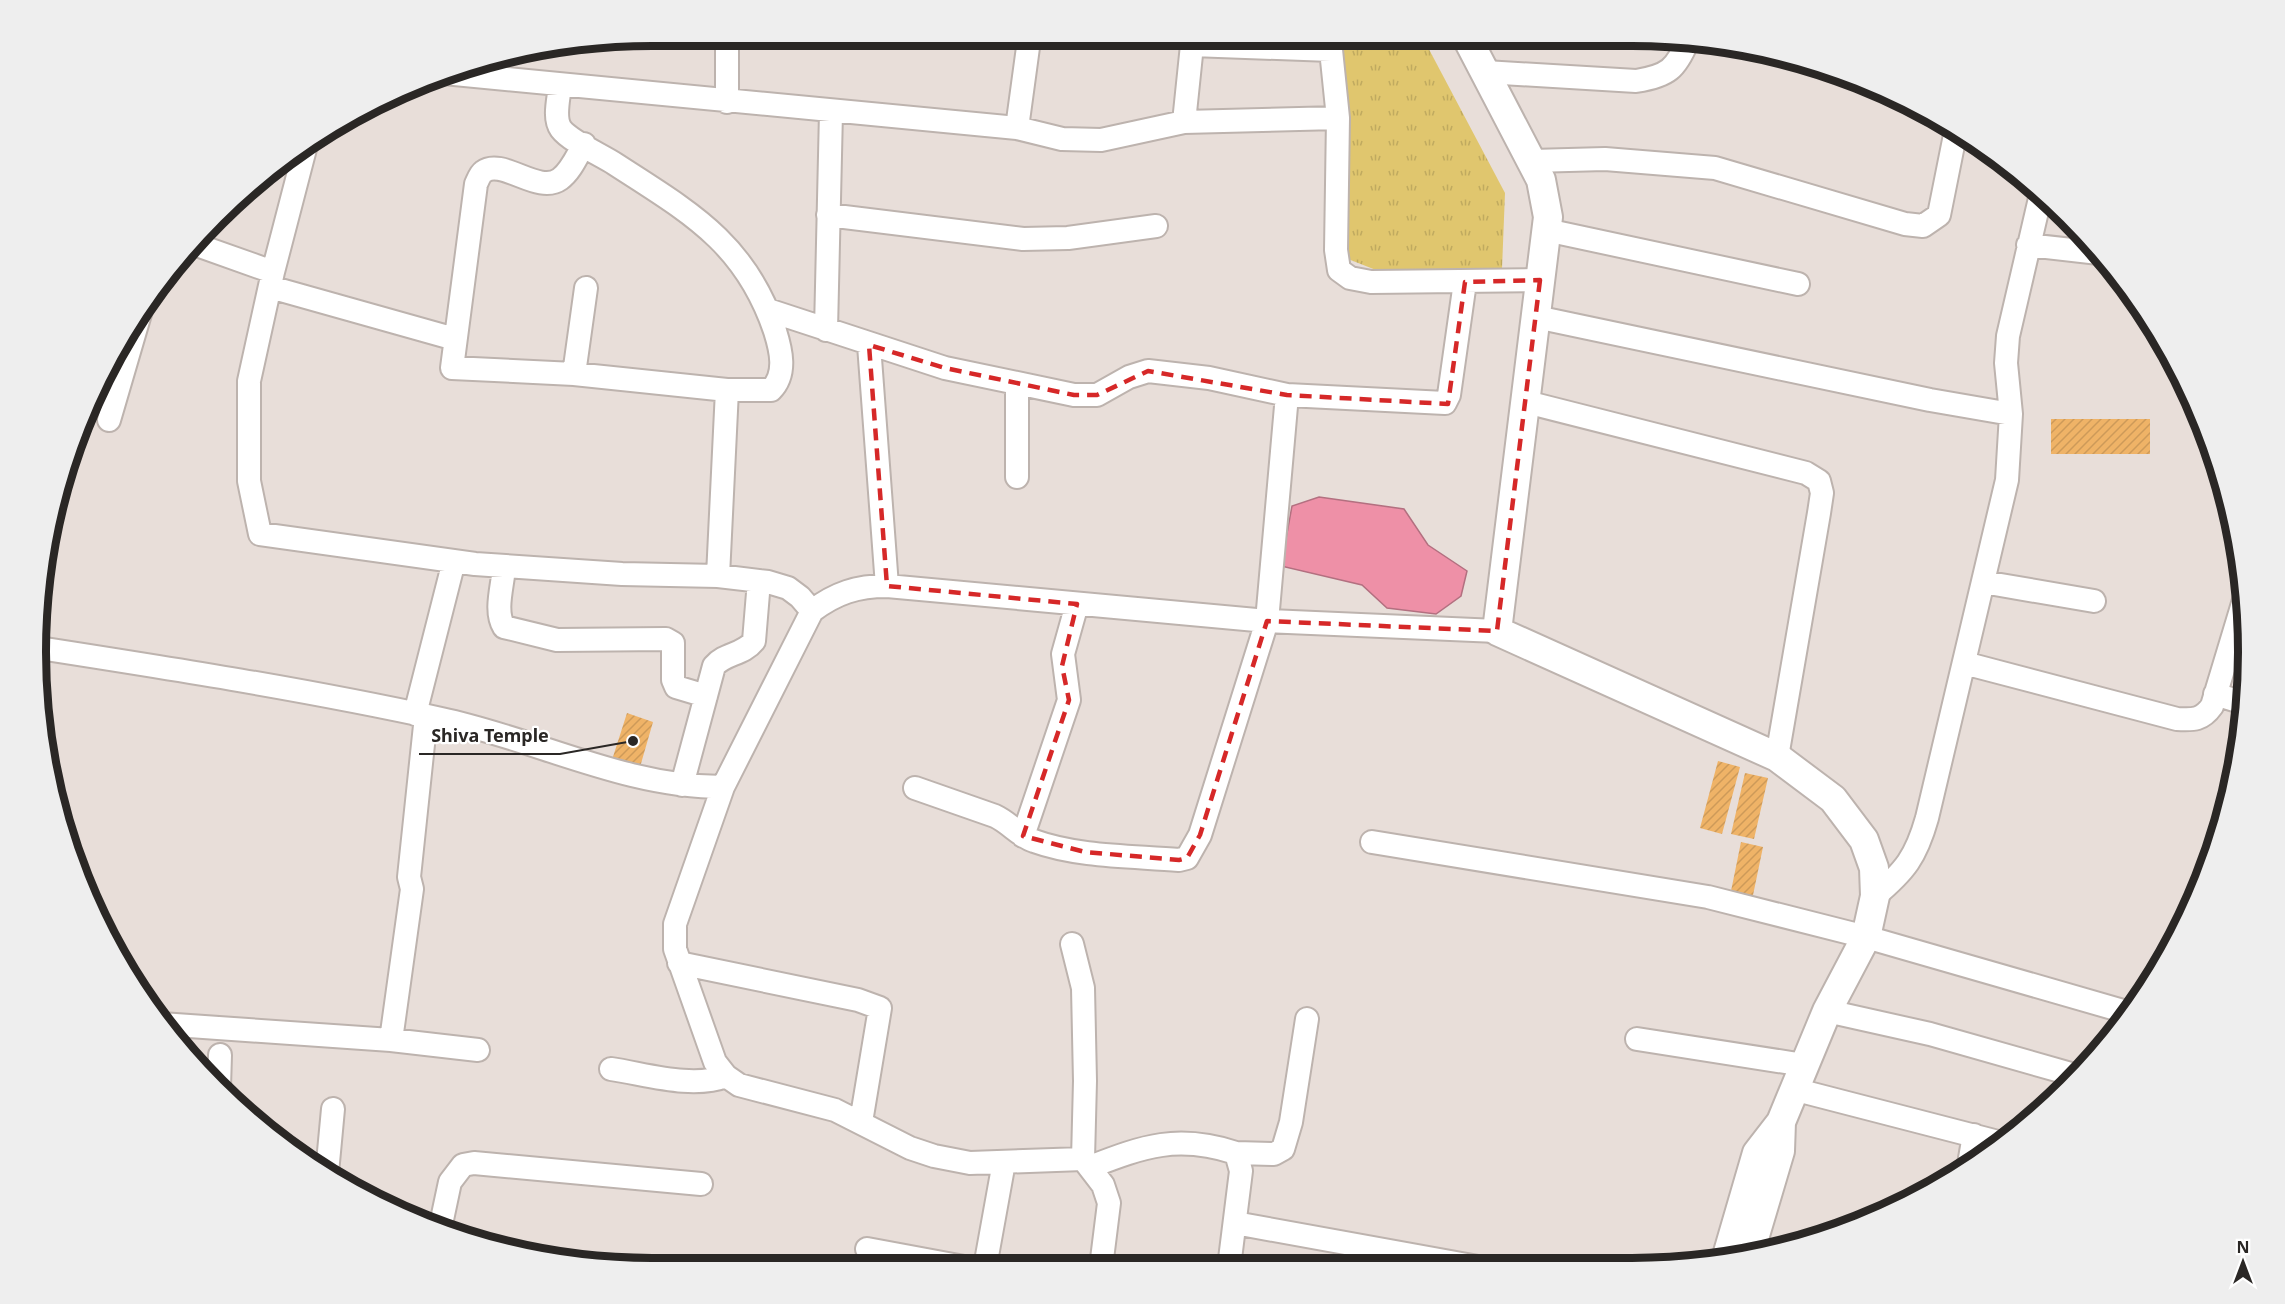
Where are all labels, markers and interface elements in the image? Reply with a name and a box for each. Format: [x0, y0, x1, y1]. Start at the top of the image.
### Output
callout: Shiva Temple [419, 718, 560, 754]
text: Shiva Temple [431, 723, 549, 747]
north arrow [2213, 1232, 2273, 1292]
text: N [2236, 1236, 2250, 1258]

